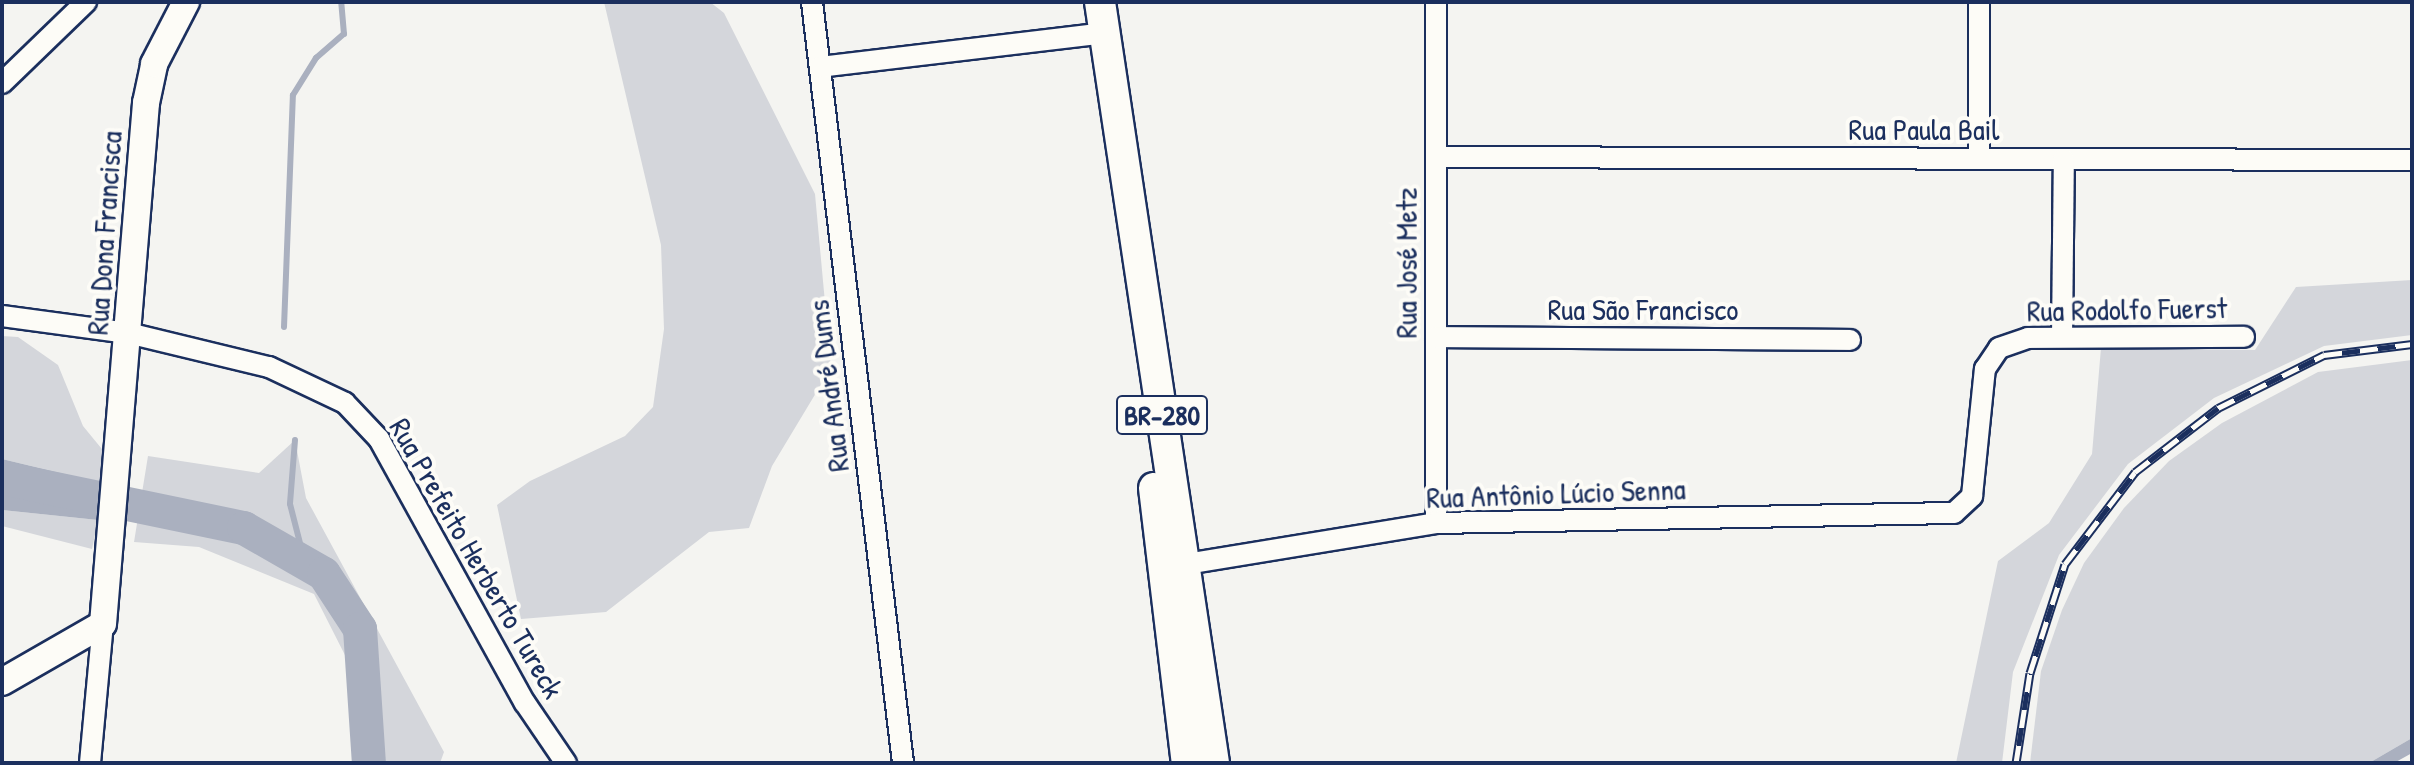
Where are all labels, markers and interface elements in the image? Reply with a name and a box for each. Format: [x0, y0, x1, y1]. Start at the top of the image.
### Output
street label: Rua Paula Bail [1849, 111, 1999, 147]
street label: Rua Dona Francisca [79, 130, 129, 336]
street label: Rua José Metz [1388, 188, 1424, 338]
street label: Rua Rodolfo Fuerst [2027, 289, 2227, 329]
street label: Rua São Francisco [1548, 291, 1738, 327]
street label: Rua André Dums [800, 298, 856, 474]
road number: BR-280 [1116, 391, 1208, 439]
street label: Rua Prefeito Herberto Tureck [382, 412, 572, 704]
street label: Rua Antônio Lúcio Senna [1426, 470, 1686, 516]

